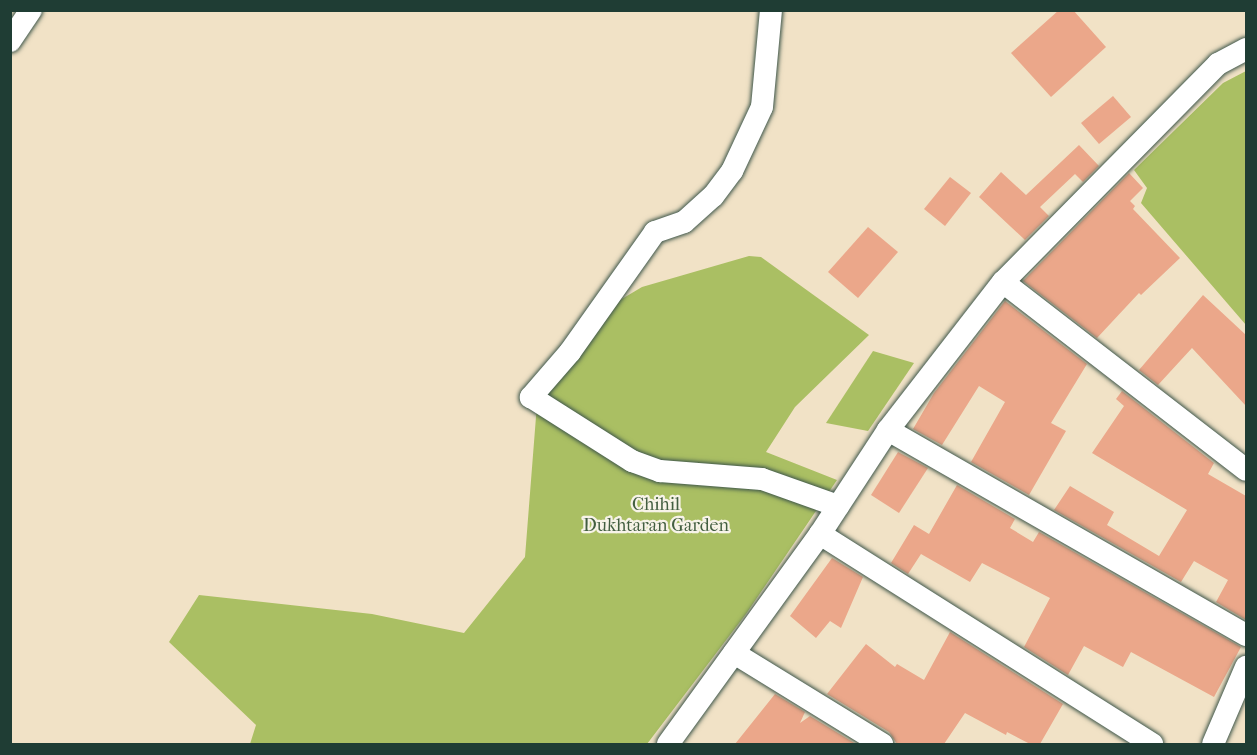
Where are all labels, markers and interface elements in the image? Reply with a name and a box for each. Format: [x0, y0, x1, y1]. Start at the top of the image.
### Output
park label: Chihil Dukhtaran Garden [583, 495, 729, 538]

